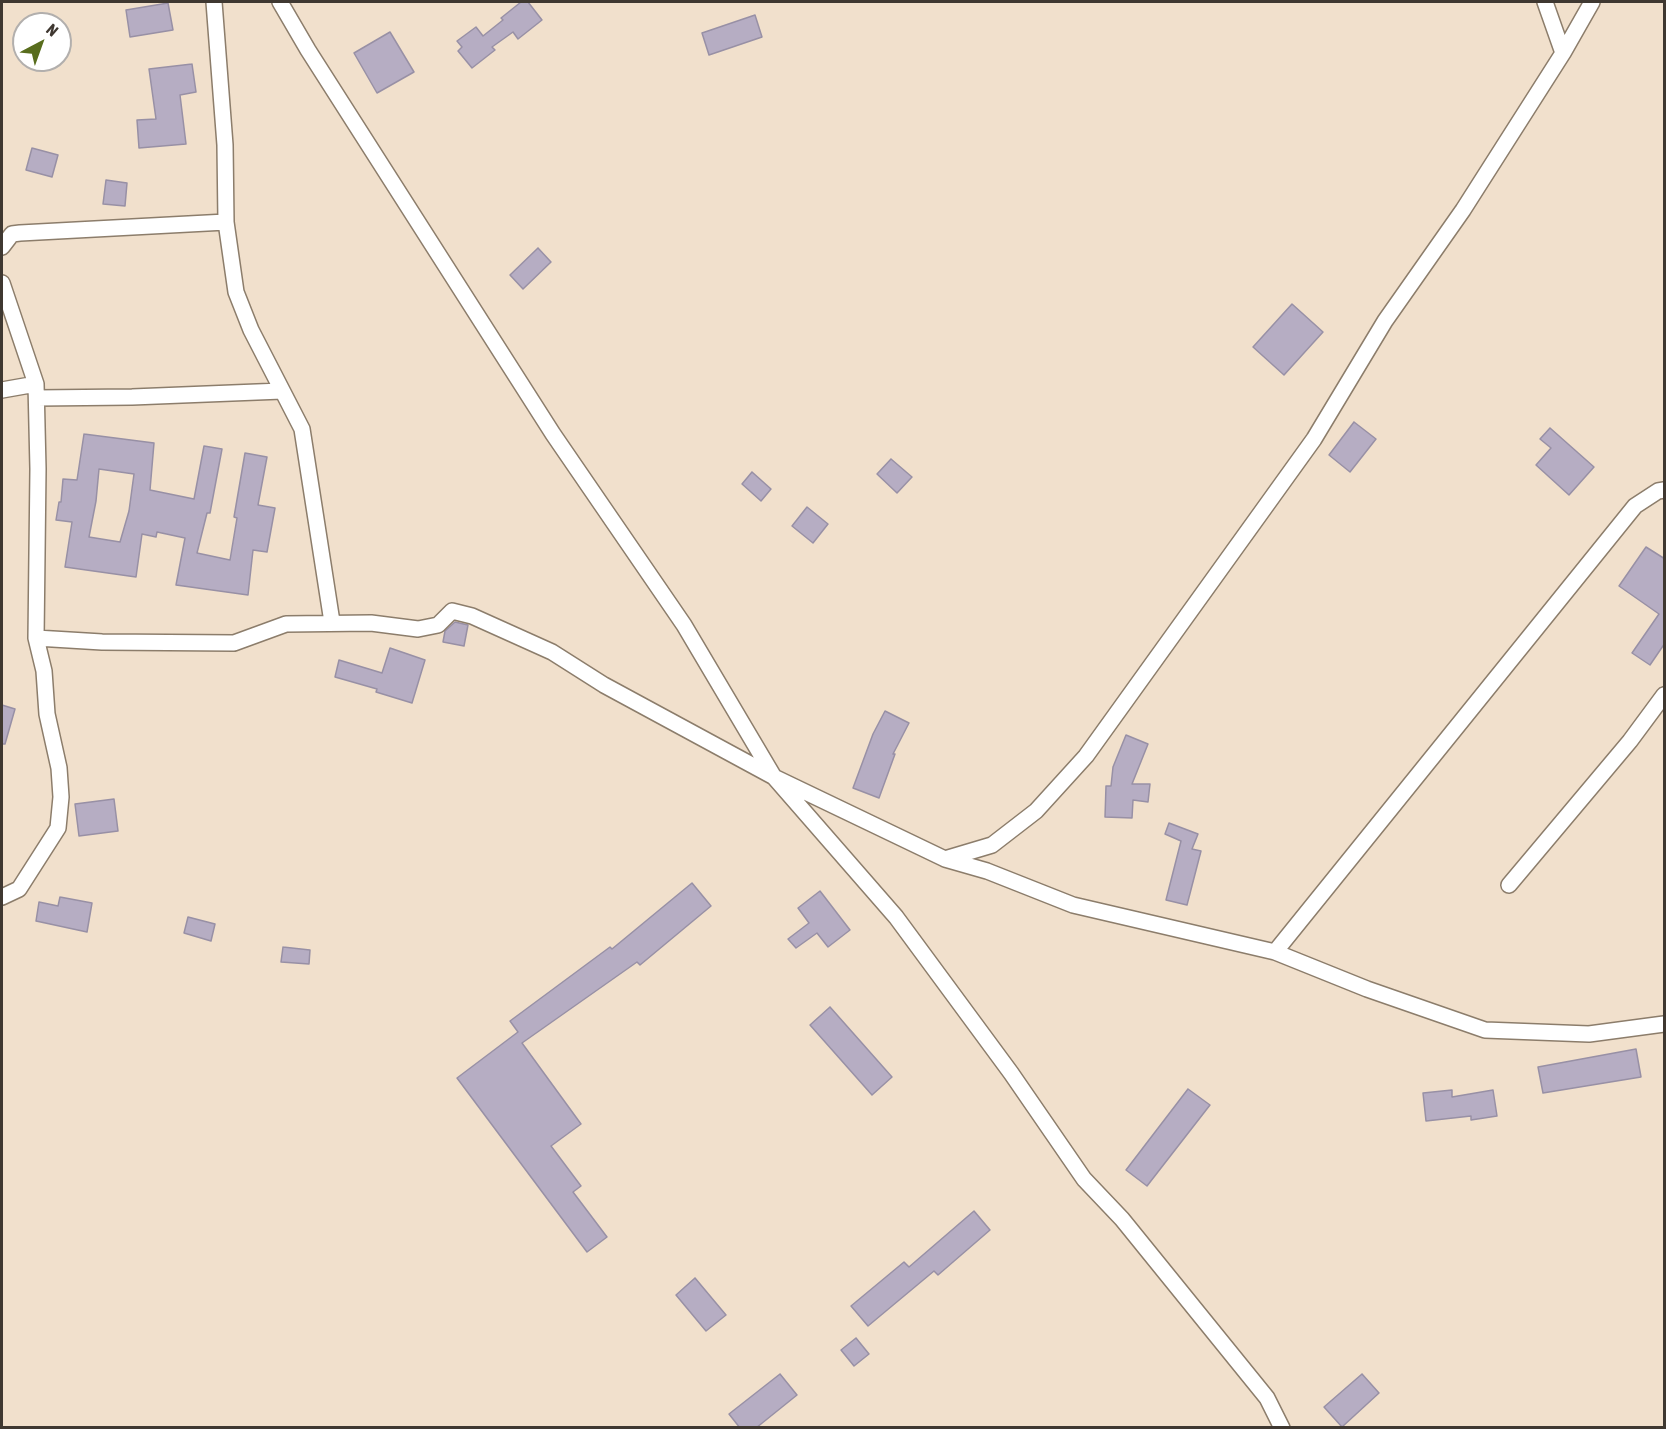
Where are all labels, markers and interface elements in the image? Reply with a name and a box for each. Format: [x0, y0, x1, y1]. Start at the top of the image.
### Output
north arrow [12, 12, 72, 72]
text: N [43, 20, 62, 40]

